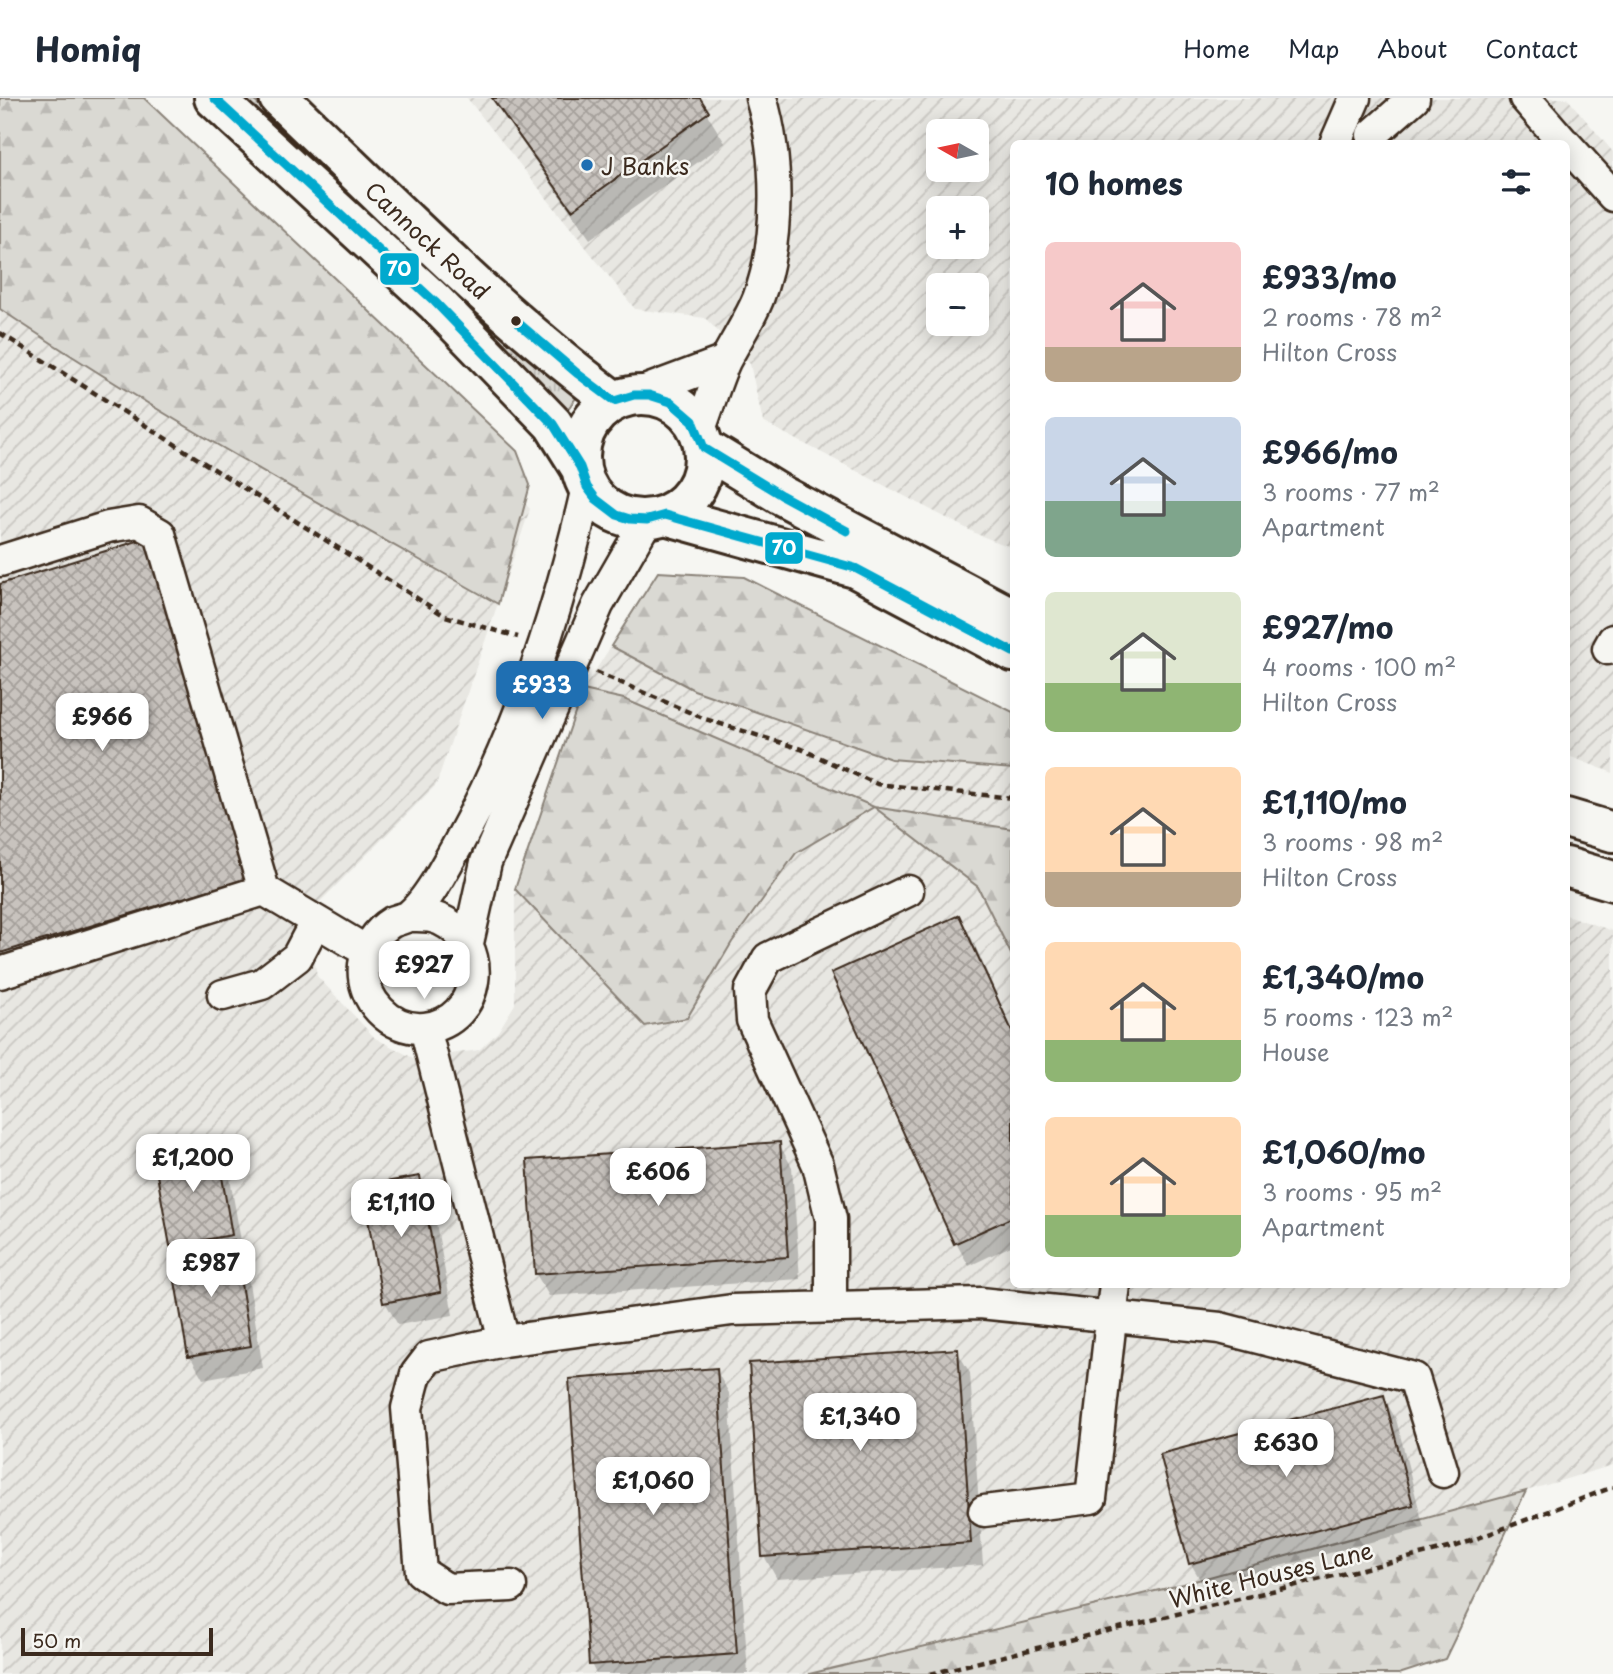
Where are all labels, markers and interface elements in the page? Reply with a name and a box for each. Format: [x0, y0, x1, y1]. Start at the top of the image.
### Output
text: Homiq [35, 23, 141, 73]
text: Home [1183, 30, 1250, 66]
text: Map [1288, 30, 1339, 66]
text: About [1377, 30, 1447, 66]
text: Contact [1485, 30, 1578, 66]
north arrow [926, 119, 989, 182]
map controls [926, 119, 989, 336]
place label: J Banks [601, 148, 689, 183]
marker: J Banks [579, 157, 595, 173]
text: 10 homes [1045, 160, 1183, 205]
icon: filters [1497, 163, 1535, 201]
street label: Cannock Road [358, 173, 498, 307]
button: + [926, 196, 989, 259]
line badge: 70 [379, 252, 420, 286]
text: 70 [387, 254, 411, 282]
text: £933/mo [1262, 254, 1397, 299]
icon: home [1101, 270, 1185, 354]
button: − [926, 273, 989, 336]
text: 2 rooms · 78 m² [1262, 299, 1442, 334]
unlabelled marker [509, 314, 523, 328]
text: Hilton Cross [1262, 334, 1397, 369]
text: £966/mo [1262, 429, 1398, 474]
icon: home [1101, 445, 1185, 529]
text: 3 rooms · 77 m² [1262, 474, 1440, 509]
text: Apartment [1262, 509, 1385, 544]
line badge: 70 [764, 531, 804, 565]
text: 70 [772, 533, 796, 561]
text: £927/mo [1262, 604, 1393, 649]
icon: home [1101, 620, 1185, 704]
text: 4 rooms · 100 m² [1262, 649, 1456, 684]
pin: £933 [501, 662, 583, 721]
text: £933 [512, 666, 572, 701]
text: Hilton Cross [1262, 684, 1397, 719]
pin: £966 [61, 694, 143, 753]
text: £966 [72, 698, 132, 733]
text: £1,110/mo [1262, 779, 1407, 824]
icon: home [1101, 795, 1185, 879]
text: 3 rooms · 98 m² [1262, 824, 1443, 859]
text: Hilton Cross [1262, 859, 1397, 894]
pin: £927 [383, 942, 465, 1001]
text: £927 [395, 946, 453, 981]
text: £1,340/mo [1262, 954, 1424, 999]
icon: home [1101, 970, 1185, 1054]
text: 5 rooms · 123 m² [1262, 999, 1453, 1034]
text: House [1262, 1034, 1329, 1069]
text: £1,060/mo [1262, 1129, 1426, 1174]
pin: £1,200 [136, 1134, 250, 1194]
text: £1,200 [152, 1139, 234, 1174]
icon: home [1101, 1145, 1185, 1229]
pin: £606 [617, 1148, 699, 1208]
text: £606 [626, 1153, 690, 1188]
text: 3 rooms · 95 m² [1262, 1174, 1442, 1209]
pin: £1,110 [344, 1180, 458, 1239]
text: £1,110 [367, 1184, 435, 1219]
text: Apartment [1262, 1209, 1385, 1244]
pin: £987 [170, 1240, 252, 1299]
text: £987 [182, 1244, 240, 1279]
pin: £1,340 [803, 1394, 917, 1453]
text: £1,340 [819, 1398, 901, 1433]
pin: £630 [1245, 1420, 1327, 1479]
text: £630 [1254, 1424, 1318, 1459]
pin: £1,060 [596, 1458, 710, 1517]
text: £1,060 [612, 1462, 694, 1497]
street label: White Houses Lane [1165, 1532, 1377, 1616]
scale bar [21, 1625, 214, 1657]
text: 50 m [32, 1626, 81, 1654]

